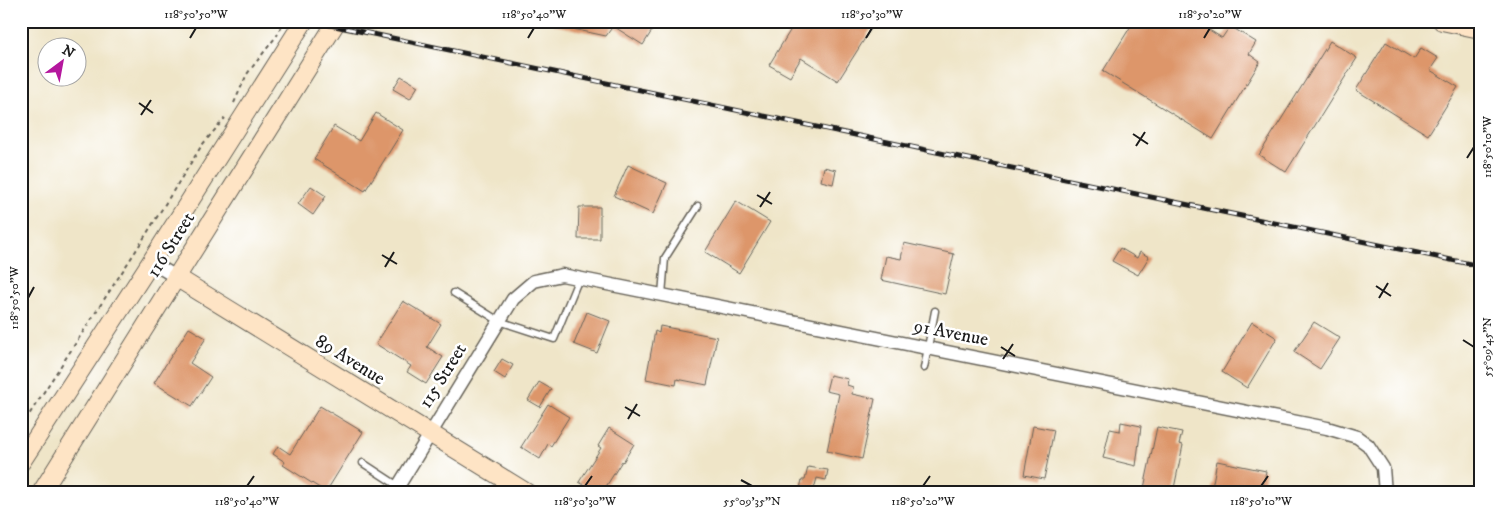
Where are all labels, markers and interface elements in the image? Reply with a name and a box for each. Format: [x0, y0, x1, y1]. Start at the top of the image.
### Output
text: 118°50'50"W [164, 7, 229, 22]
text: 118°50'40"W [502, 7, 567, 22]
text: 118°50'30"W [841, 7, 904, 22]
text: 118°50'20"W [1178, 7, 1243, 22]
north arrow [38, 38, 88, 88]
text: N [59, 41, 78, 63]
text: 118°50'10"W [1480, 115, 1495, 178]
street label: 116 Street [142, 208, 200, 282]
text: 118°50'50"W [7, 265, 22, 330]
street label: 91 Avenue [911, 314, 990, 351]
text: 55°09'45"N [1480, 317, 1495, 377]
street label: 89 Avenue [311, 330, 389, 390]
street label: 115 Street [414, 339, 472, 413]
text: 118°50'40"W [215, 494, 280, 509]
text: 118°50'30"W [554, 494, 617, 509]
text: 55°09'35"N [723, 494, 781, 509]
text: 118°50'20"W [891, 494, 956, 509]
text: 118°50'10"W [1230, 494, 1293, 509]

